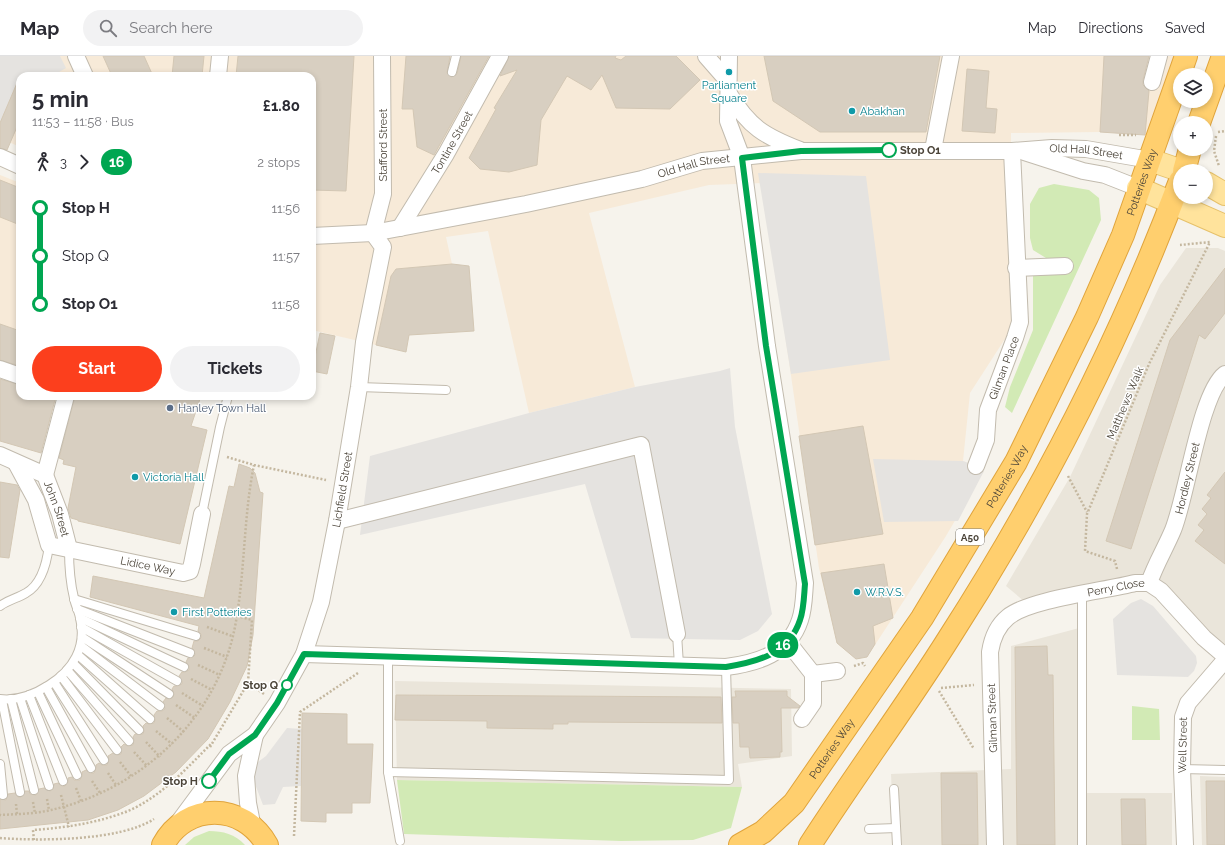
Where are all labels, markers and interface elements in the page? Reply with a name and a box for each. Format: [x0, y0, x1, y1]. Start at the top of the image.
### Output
search box [83, 10, 363, 46]
text: Map [20, 17, 59, 39]
icon: search [97, 17, 119, 39]
text: Search here [129, 19, 213, 37]
text: Map [1028, 20, 1056, 36]
text: Directions [1078, 20, 1143, 36]
text: Saved [1165, 20, 1205, 36]
marker: Parliament Square [724, 67, 734, 77]
map controls [1173, 68, 1213, 204]
button: layers [1173, 68, 1213, 108]
place label: Parliament Square [702, 79, 757, 105]
text: 5 min [32, 86, 89, 112]
text: £1.80 [263, 97, 300, 115]
place label: Abakhan [860, 105, 905, 118]
marker: Abakhan [847, 106, 857, 116]
street label: Stafford Street [377, 108, 390, 181]
street label: Tontine Street [429, 109, 476, 177]
text: 11:53 – 11:58 · Bus [32, 114, 134, 129]
button: + [1173, 116, 1213, 156]
marker: Stop O1 [881, 142, 897, 158]
street label: Old Hall Street [1049, 142, 1124, 162]
place label: Stop O1 [900, 144, 941, 157]
street label: Potteries Way [1124, 147, 1160, 218]
icon: walk [32, 151, 54, 173]
icon: forward [73, 151, 95, 173]
street label: Old Hall Street [656, 152, 731, 181]
text: 16 [109, 154, 124, 170]
text: 3 [60, 155, 67, 170]
text: 2 stops [257, 155, 300, 170]
button: − [1173, 164, 1213, 204]
text: Stop H [62, 199, 110, 217]
text: 11:56 [272, 201, 300, 216]
text: Stop Q [62, 247, 109, 265]
text: 11:57 [272, 249, 300, 264]
text: Stop O1 [62, 295, 118, 313]
text: 11:58 [272, 297, 300, 312]
street label: Gilman Place [986, 334, 1022, 402]
button: Start [32, 346, 162, 392]
button: Tickets [170, 346, 300, 392]
street label: Matthews Walk [1104, 365, 1147, 442]
place label: Hanley Town Hall [178, 402, 266, 415]
marker: Hanley Town Hall [165, 403, 175, 413]
street label: Hordley Street [1173, 441, 1203, 516]
street label: Potteries Way [984, 443, 1030, 510]
street label: Lichfield Street [330, 450, 355, 529]
place label: Victoria Hall [143, 471, 204, 484]
marker: Victoria Hall [130, 472, 140, 482]
street label: John Street [41, 479, 72, 538]
road number: A50 [956, 529, 984, 545]
street label: Lidice Way [119, 554, 176, 578]
street label: Perry Close [1086, 577, 1145, 599]
place label: W.R.V.S. [865, 586, 904, 599]
marker: W.R.V.S. [852, 587, 862, 597]
place label: First Potteries [182, 606, 252, 619]
marker: First Potteries [169, 607, 179, 617]
line badge: 16 [765, 632, 801, 658]
text: 16 [775, 637, 791, 653]
place label: Stop Q [243, 679, 279, 692]
marker: Stop Q [281, 679, 293, 691]
street label: Gilman Street [985, 683, 1000, 753]
street label: Potteries Way [807, 716, 857, 781]
street label: Well Street [1176, 717, 1190, 773]
marker: Stop H [201, 773, 217, 789]
place label: Stop H [163, 775, 198, 788]

